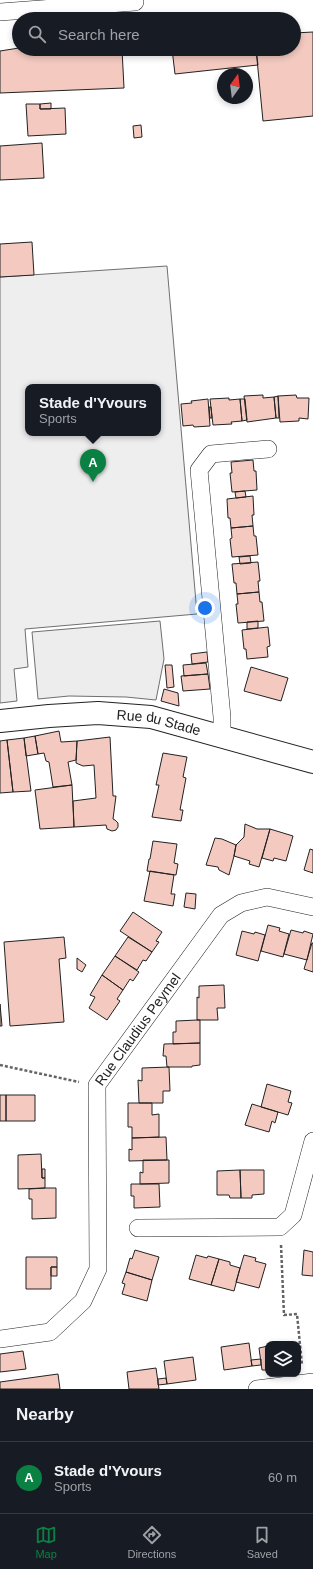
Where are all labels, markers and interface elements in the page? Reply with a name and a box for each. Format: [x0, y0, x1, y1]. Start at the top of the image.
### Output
search box [12, 12, 301, 56]
icon: search [26, 23, 48, 45]
text: Search here [58, 26, 140, 43]
north arrow [217, 68, 253, 104]
popup [25, 384, 161, 436]
text: Stade d'Yvours [39, 394, 147, 411]
text: Sports [39, 411, 77, 426]
pin: A [80, 449, 106, 482]
your location [195, 598, 215, 618]
street label: Rue du Stade [116, 706, 203, 739]
street label: Rue Claudius Peymel [91, 970, 184, 1089]
map controls [265, 1341, 301, 1377]
button: layers [265, 1341, 301, 1377]
text: Nearby [16, 1405, 74, 1424]
text: Stade d'Yvours [54, 1462, 162, 1479]
text: A [24, 1470, 34, 1485]
text: 60 m [268, 1470, 297, 1485]
text: Sports [54, 1479, 92, 1494]
tab: Map [35, 1524, 57, 1560]
tab: Directions [127, 1524, 176, 1560]
tab: Saved [247, 1524, 278, 1560]

